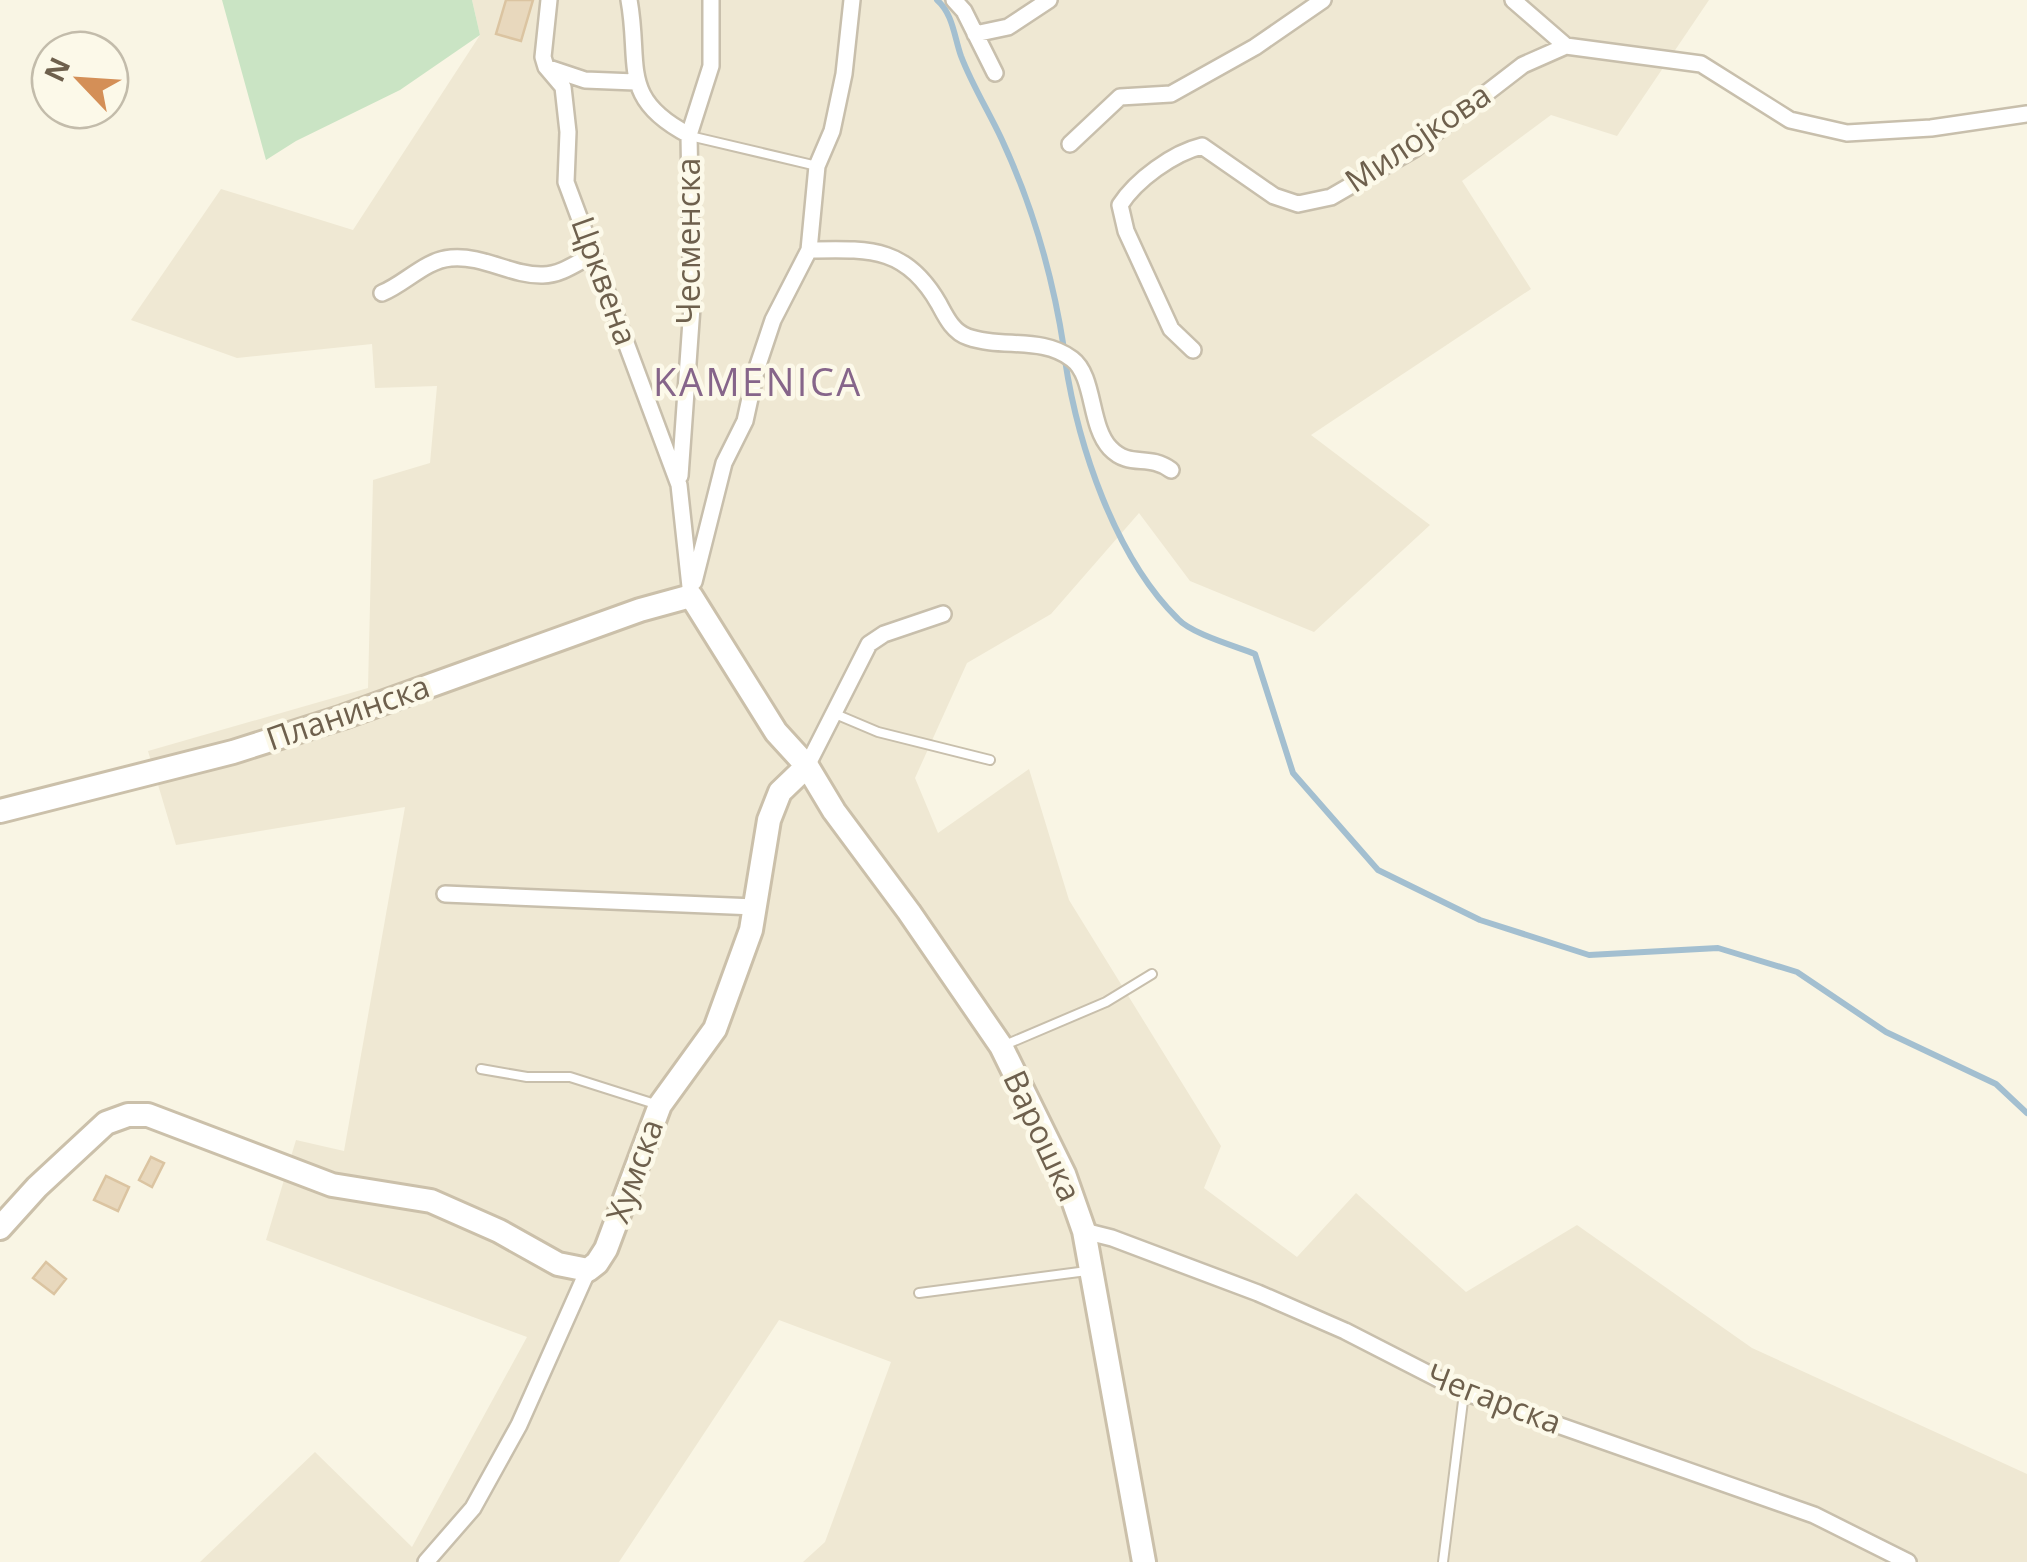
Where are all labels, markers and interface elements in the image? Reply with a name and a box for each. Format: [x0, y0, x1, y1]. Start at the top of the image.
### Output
north arrow [30, 30, 130, 130]
text: N [34, 51, 78, 87]
street label: Милојкова [1336, 72, 1498, 201]
street label: Чесменска [666, 158, 709, 324]
street label: Црквена [562, 210, 649, 351]
district label: KAMENICA [653, 355, 863, 407]
street label: Планинска [260, 664, 435, 760]
street label: Варошка [994, 1063, 1092, 1208]
street label: Хумска [595, 1113, 672, 1228]
street label: Чегарска [1421, 1352, 1568, 1443]

